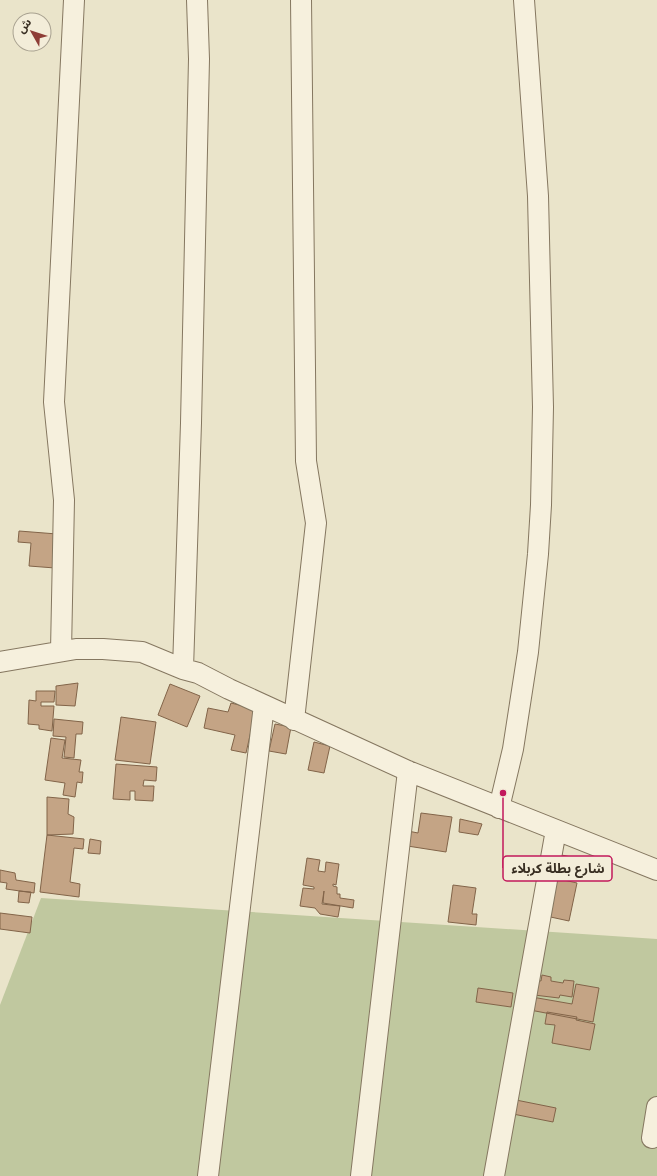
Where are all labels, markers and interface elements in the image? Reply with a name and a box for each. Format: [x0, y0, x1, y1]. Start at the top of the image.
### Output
north arrow [12, 12, 52, 52]
text: ش [14, 15, 34, 36]
callout: شارع بطلة كربلاء [503, 856, 612, 881]
text: شارع بطلة كربلاء [511, 859, 605, 878]

